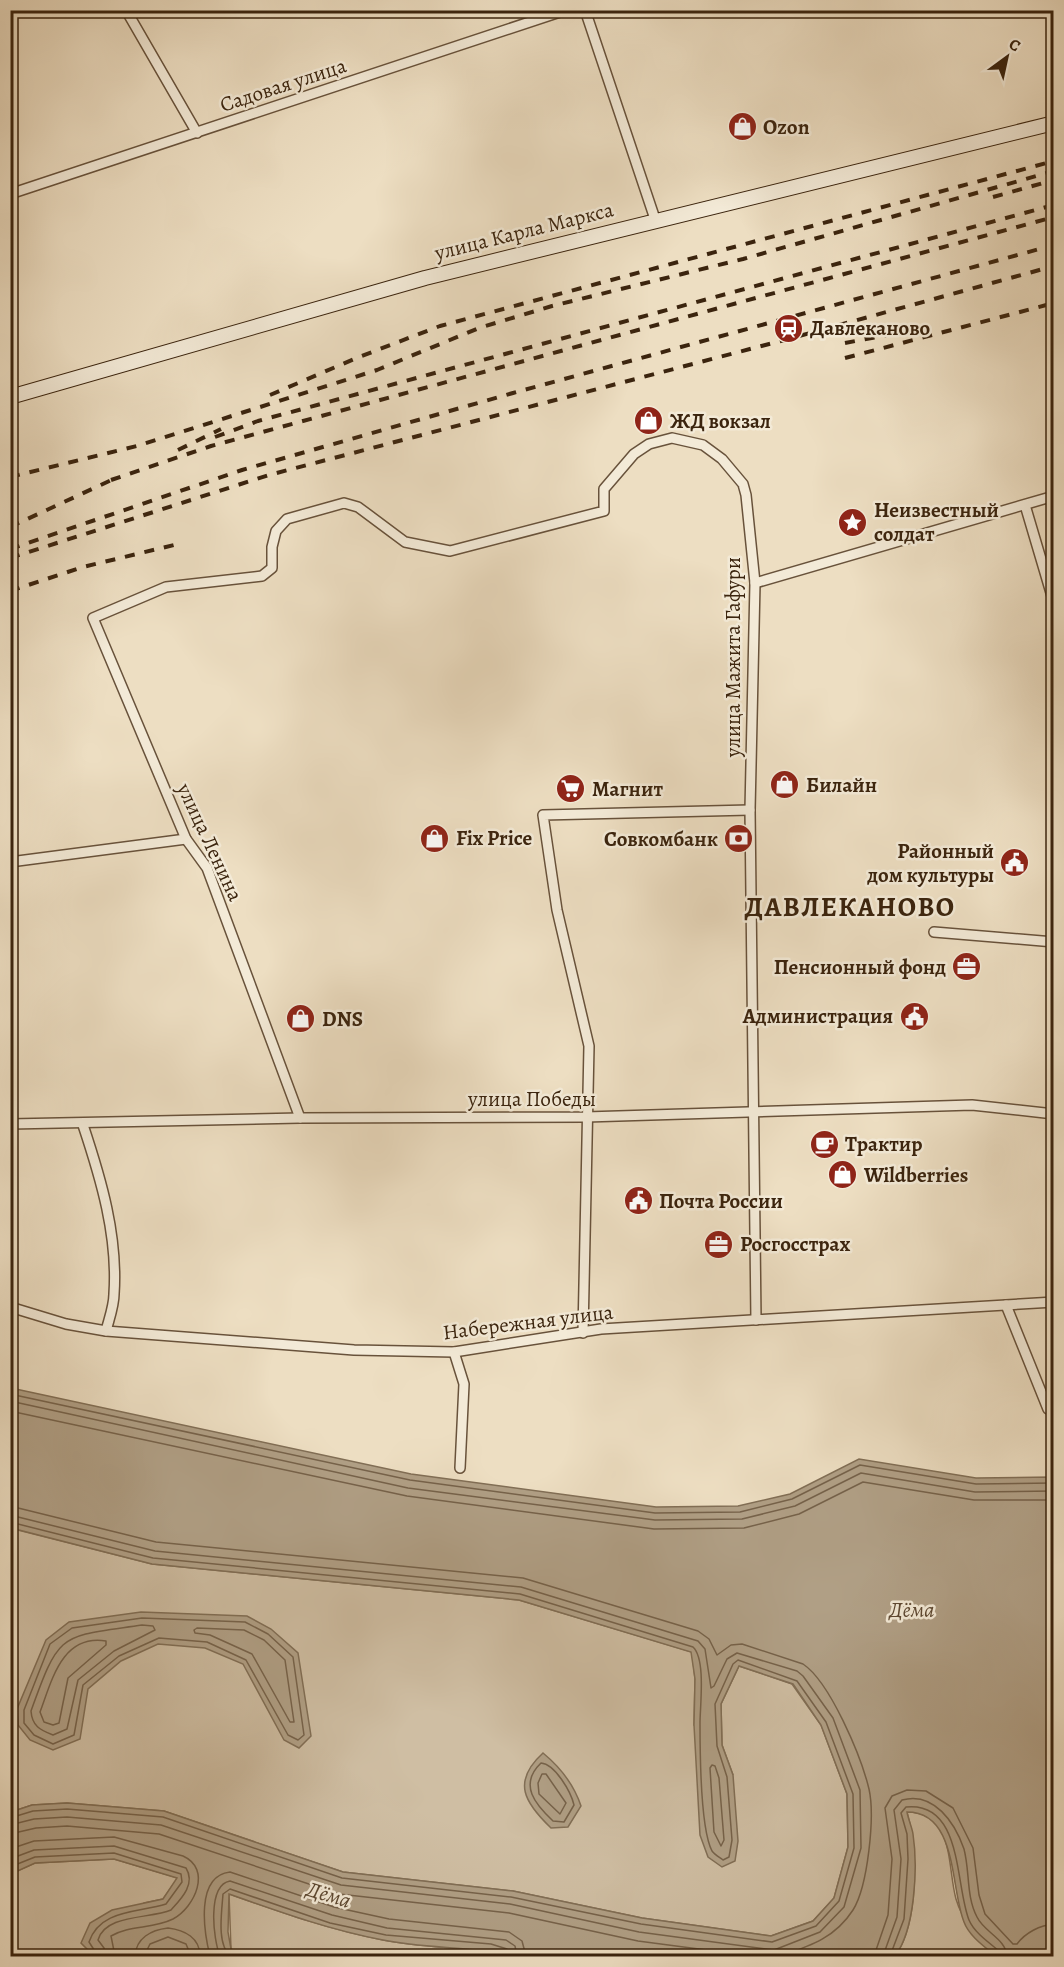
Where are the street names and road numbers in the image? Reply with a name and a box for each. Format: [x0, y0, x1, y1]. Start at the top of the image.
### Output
street label: Садовая улица [216, 51, 350, 119]
street label: улица Карла Маркса [431, 195, 617, 267]
street label: улица Мажита Гафури [719, 557, 747, 758]
street label: улица Ленина [170, 778, 250, 906]
street label: улица Победы [467, 1085, 596, 1113]
street label: Набережная улица [441, 1298, 615, 1346]

